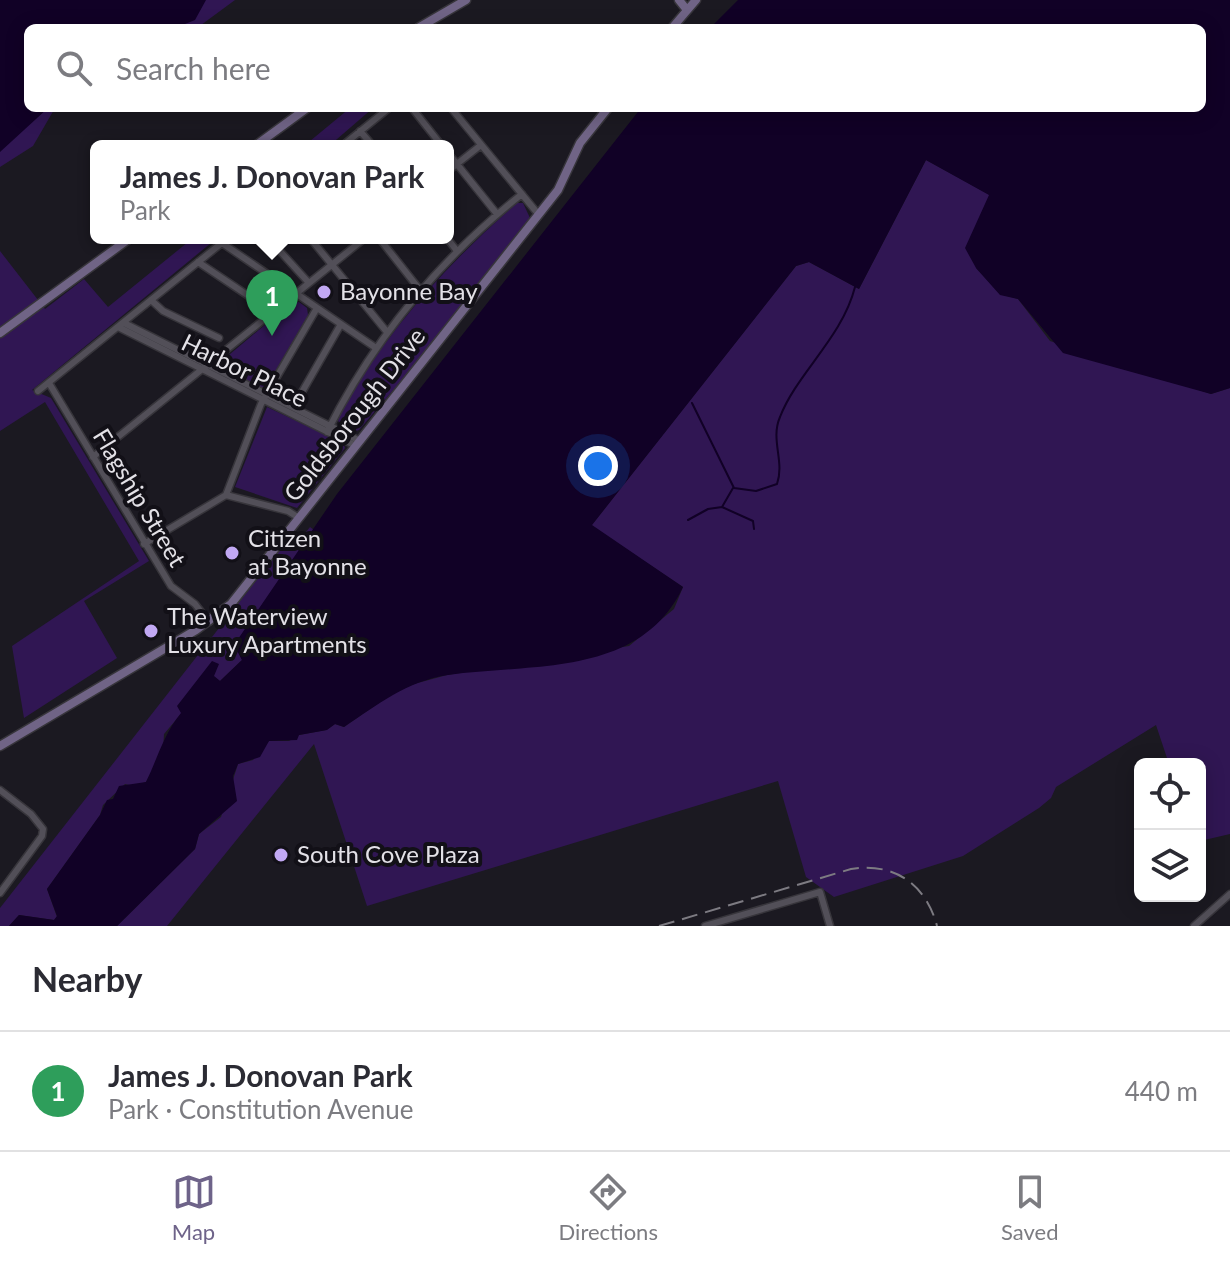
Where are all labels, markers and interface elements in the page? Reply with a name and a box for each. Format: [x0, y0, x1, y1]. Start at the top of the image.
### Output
search box [24, 24, 1206, 112]
icon: search [52, 46, 96, 90]
text: Search here [116, 50, 271, 86]
popup [90, 140, 454, 244]
text: James J. Donovan Park [120, 158, 424, 194]
text: Park [120, 194, 171, 226]
pin: 1 [246, 270, 298, 336]
place label: Bayonne Bay [340, 276, 478, 305]
marker: Bayonne Bay [315, 283, 333, 301]
street label: Goldsborough Drive [277, 322, 431, 507]
street label: Harbor Place [177, 327, 312, 412]
street label: Flagship Street [88, 423, 193, 572]
your location [578, 446, 618, 486]
place label: Citizen at Bayonne [248, 523, 367, 580]
marker: Citizen at Bayonne [223, 544, 241, 562]
place label: The Waterview Luxury Apartments [167, 601, 367, 658]
marker: The Waterview Luxury Apartments [142, 622, 160, 640]
map controls [1134, 758, 1206, 902]
button: locate [1134, 758, 1206, 830]
button: layers [1134, 830, 1206, 902]
place label: South Cove Plaza [297, 839, 480, 868]
marker: South Cove Plaza [272, 846, 290, 864]
text: Nearby [32, 958, 143, 999]
text: James J. Donovan Park [108, 1057, 413, 1093]
text: 1 [50, 1075, 66, 1107]
text: 440 m [1125, 1075, 1198, 1107]
text: Park · Constitution Avenue [108, 1093, 413, 1125]
tab: Map [172, 1170, 216, 1245]
tab: Directions [559, 1170, 658, 1245]
tab: Saved [1001, 1170, 1058, 1245]

